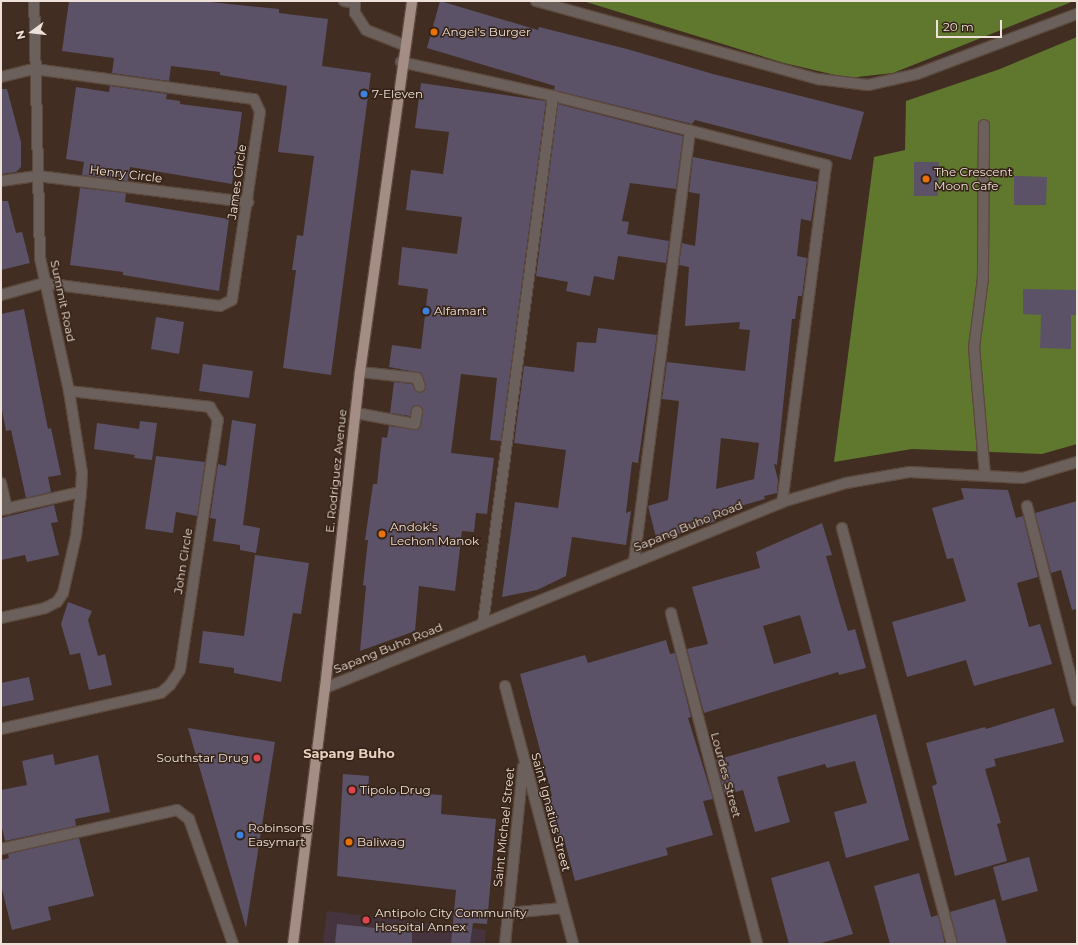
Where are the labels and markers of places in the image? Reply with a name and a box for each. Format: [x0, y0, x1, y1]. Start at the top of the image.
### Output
place label: Angel's Burger [442, 25, 531, 39]
marker: Angel's Burger [429, 27, 439, 37]
place label: 7-Eleven [372, 87, 423, 101]
marker: 7-Eleven [359, 89, 369, 99]
place label: The Crescent Moon Cafe [934, 165, 1013, 193]
marker: The Crescent Moon Cafe [921, 174, 931, 184]
place label: Alfamart [434, 304, 487, 318]
marker: Alfamart [421, 306, 431, 316]
place label: Andok's Lechon Manok [390, 520, 479, 548]
marker: Andok's Lechon Manok [377, 529, 387, 539]
place label: Southstar Drug [157, 751, 249, 765]
marker: Southstar Drug [252, 753, 262, 763]
place label: Tipolo Drug [360, 783, 431, 797]
marker: Tipolo Drug [347, 785, 357, 795]
place label: Robinsons Easymart [248, 821, 311, 849]
marker: Robinsons Easymart [235, 830, 245, 840]
place label: Baliwag [357, 835, 405, 849]
marker: Baliwag [344, 837, 354, 847]
place label: Antipolo City Community Hospital Annex [375, 906, 527, 934]
marker: Antipolo City Community Hospital Annex [360, 914, 372, 926]

